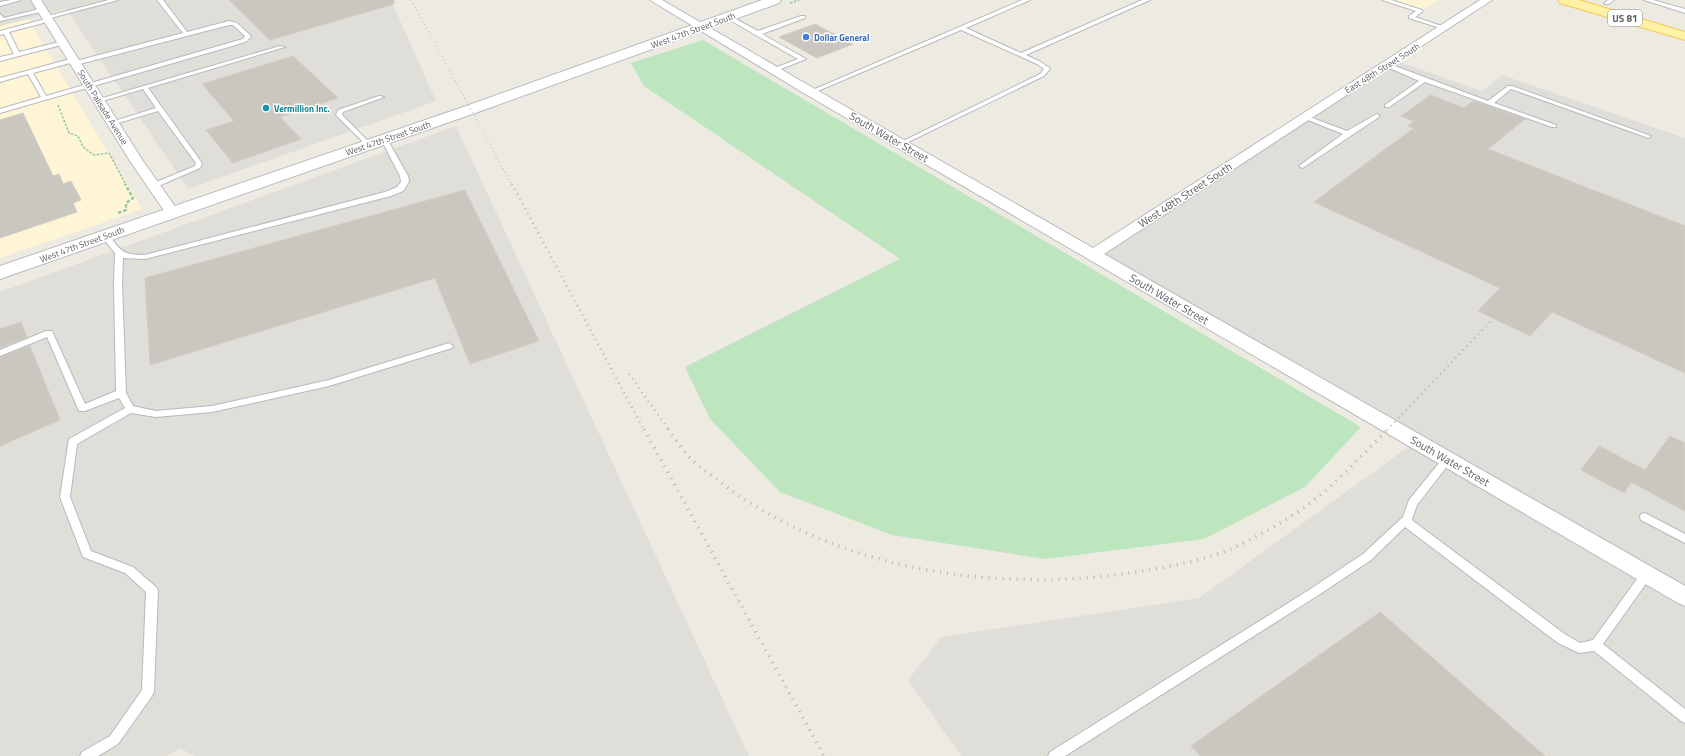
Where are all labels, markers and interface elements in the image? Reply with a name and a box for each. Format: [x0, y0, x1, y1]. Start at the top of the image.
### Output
street label: West 47th Street South [649, 9, 737, 51]
road number: US 81 [1608, 10, 1642, 26]
place label: Dollar General [814, 31, 869, 44]
marker: Dollar General [801, 32, 811, 42]
street label: East 48th Street South [1342, 39, 1422, 96]
street label: South Palisade Avenue [75, 67, 132, 147]
place label: Vermillion Inc. [274, 102, 330, 115]
marker: Vermillion Inc. [261, 103, 271, 113]
street label: South Water Street [847, 108, 932, 166]
street label: West 47th Street South [344, 117, 432, 159]
street label: West 48th Street South [1135, 159, 1235, 231]
street label: West 47th Street South [38, 223, 126, 265]
street label: South Water Street [1127, 270, 1212, 328]
street label: South Water Street [1408, 432, 1493, 490]

